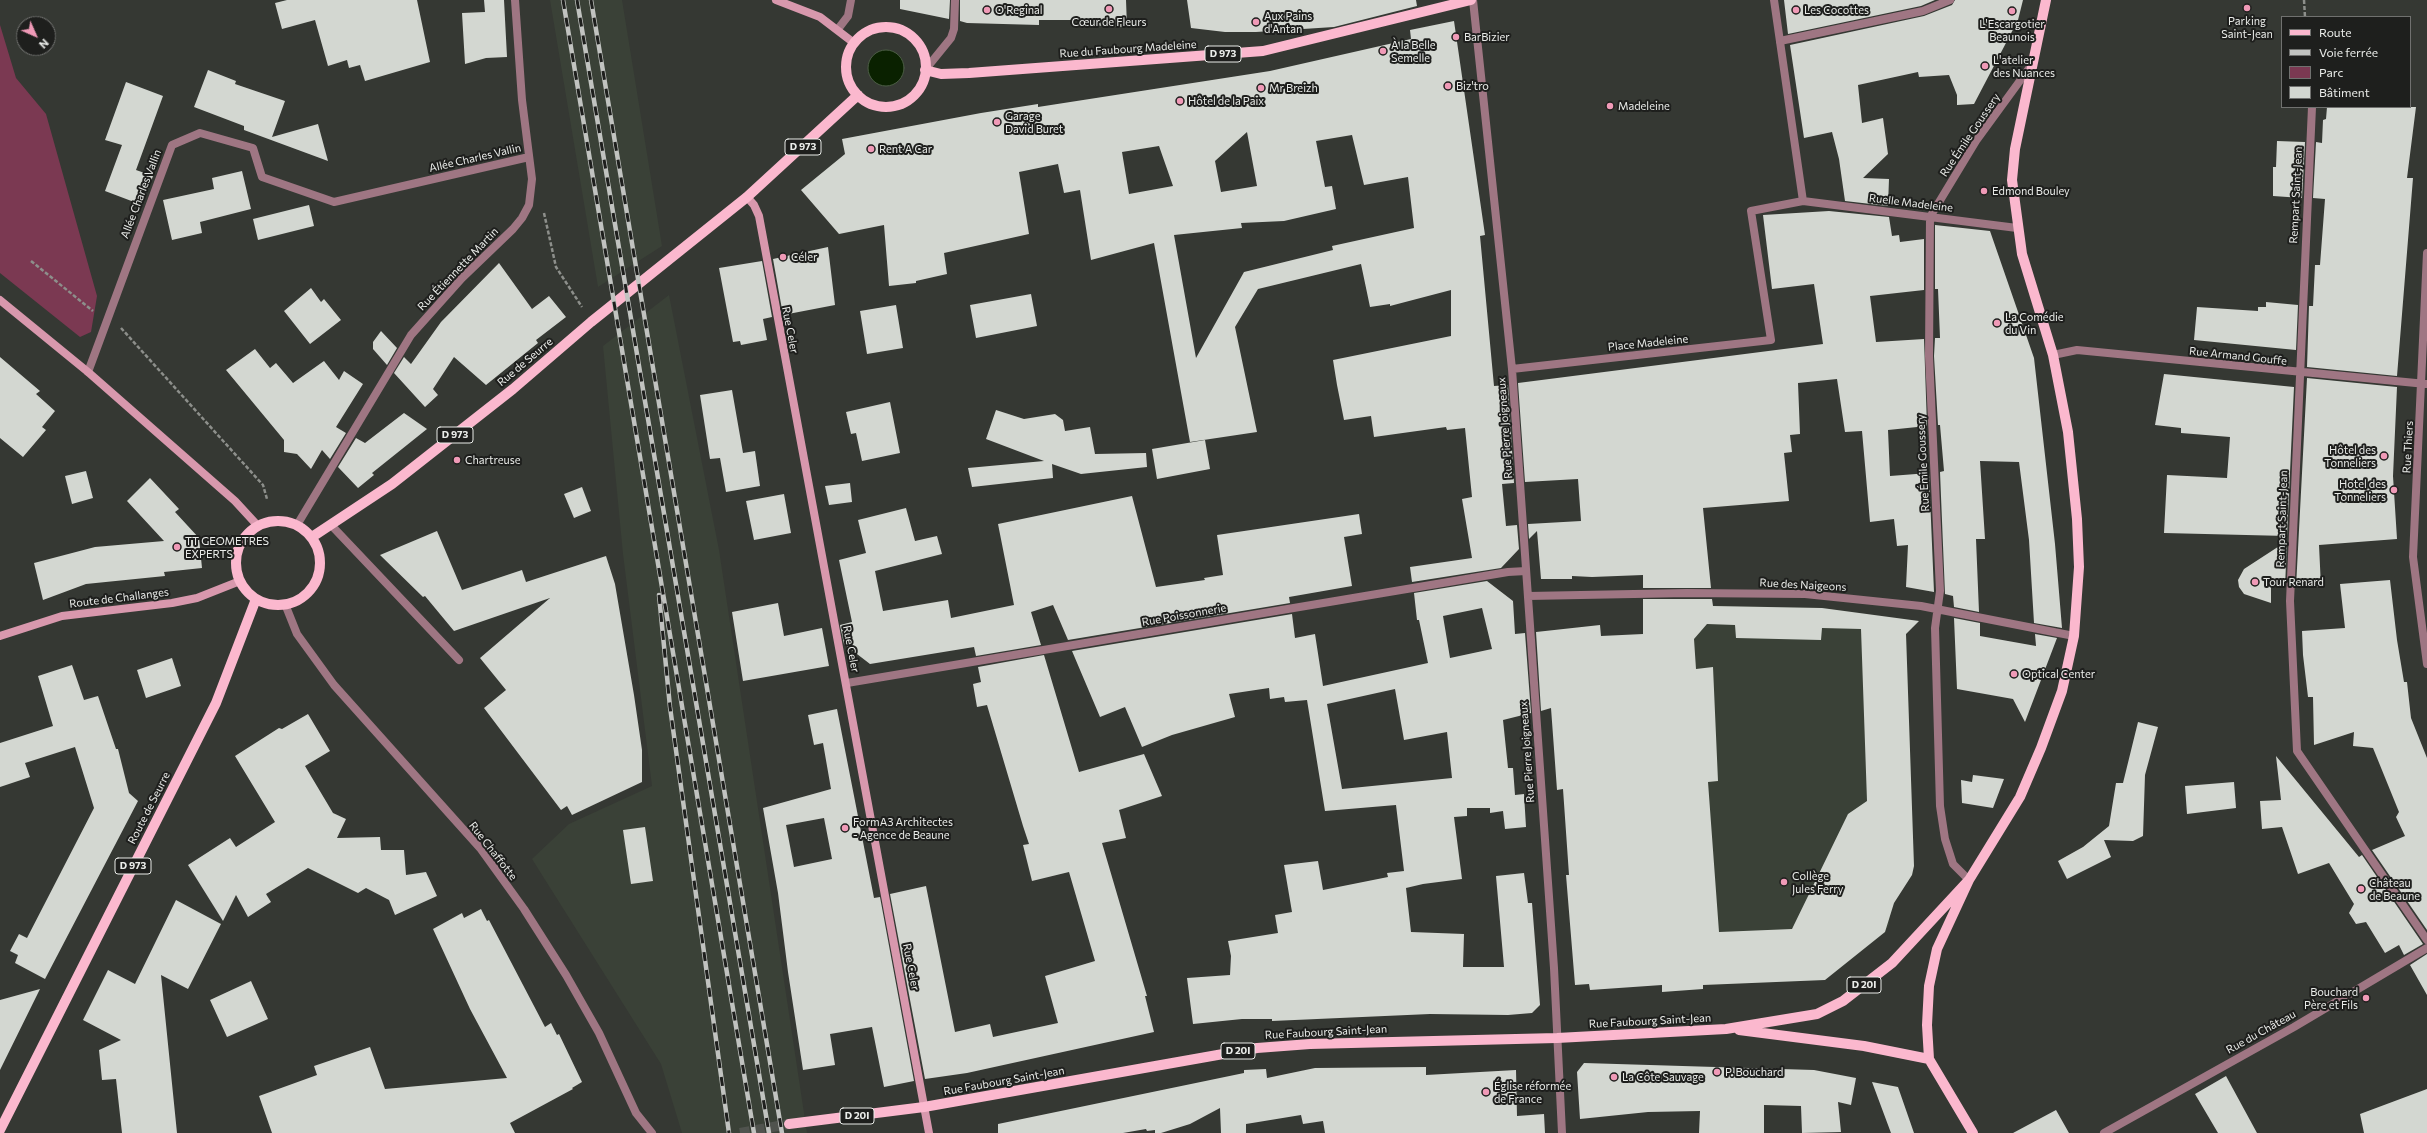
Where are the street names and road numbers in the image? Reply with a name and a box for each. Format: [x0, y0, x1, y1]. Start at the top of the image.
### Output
street label: Rue du Faubourg Madeleine [1059, 38, 1197, 60]
road number: D 973 [1205, 46, 1241, 62]
street label: Rue Émile Goussery [1937, 91, 2003, 179]
road number: D 973 [785, 139, 821, 155]
street label: Allée Charles Vallin [428, 141, 522, 175]
street label: Rempart Saint-Jean [2287, 146, 2305, 244]
street label: Allée Charles Vallin [118, 148, 164, 240]
street label: Ruelle Madeleine [1868, 191, 1954, 215]
street label: Rue Étiennette Martin [415, 225, 501, 313]
street label: Rue Celer [779, 305, 801, 355]
street label: Place Madeleine [1607, 332, 1689, 354]
street label: Rue de Seurre [495, 335, 555, 389]
street label: Rue Armand Gouffe [2188, 344, 2288, 368]
street label: Rue Pierre Joigneaux [1495, 377, 1515, 479]
street label: Rue Émile Goussery [1914, 414, 1932, 512]
street label: Rue Thiers [2400, 420, 2416, 474]
road number: D 973 [437, 427, 473, 443]
street label: Rempart Saint-Jean [2274, 470, 2290, 568]
street label: Rue des Naigeons [1759, 576, 1847, 594]
street label: Route de Challanges [68, 585, 170, 611]
street label: Rue Poissonnerie [1141, 601, 1227, 629]
street label: Rue Celer [840, 624, 862, 674]
street label: Rue Pierre Joigneaux [1517, 701, 1537, 803]
street label: Route de Seurre [125, 770, 173, 846]
street label: Rue Chaffotte [466, 819, 520, 883]
road number: D 973 [115, 858, 151, 874]
street label: Rue Celer [900, 942, 922, 992]
road number: D 20I [1847, 977, 1881, 993]
street label: Rue du Château [2224, 1007, 2298, 1057]
street label: Rue Faubourg Saint-Jean [1588, 1011, 1712, 1031]
street label: Rue Faubourg Saint-Jean [1264, 1022, 1388, 1042]
road number: D 20I [1221, 1043, 1255, 1059]
street label: Rue Faubourg Saint-Jean [942, 1064, 1066, 1098]
road number: D 20I [840, 1108, 874, 1124]

